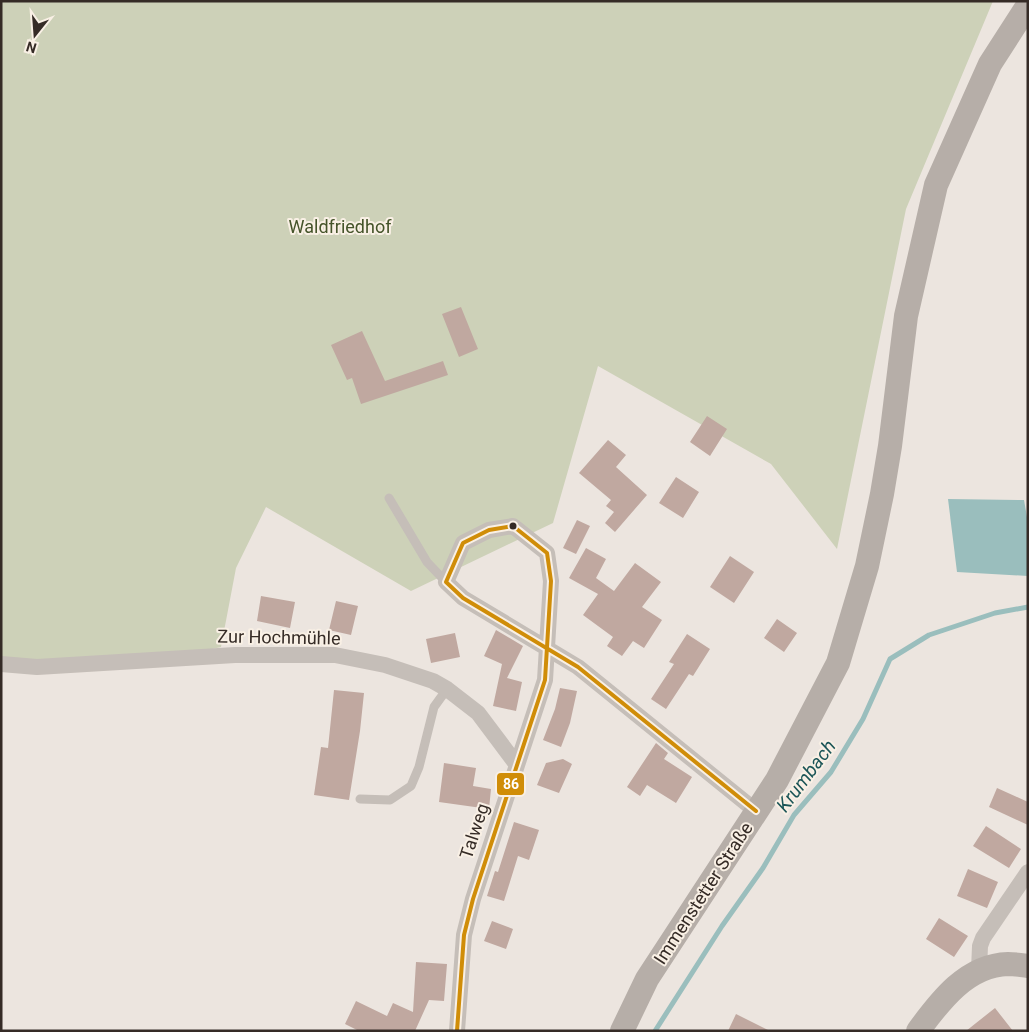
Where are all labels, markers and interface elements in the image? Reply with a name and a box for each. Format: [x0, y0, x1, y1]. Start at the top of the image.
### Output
north arrow [10, 10, 60, 60]
text: N [24, 38, 38, 57]
park label: Waldfriedhof [289, 216, 392, 237]
unlabelled marker [508, 521, 518, 531]
street label: Zur Hochmühle [217, 625, 341, 649]
water label: Krumbach [771, 735, 841, 817]
line badge: 86 [496, 772, 525, 796]
text: 86 [503, 776, 519, 792]
street label: Talweg [455, 801, 493, 861]
street label: Immenstetter Straße [649, 818, 757, 968]

